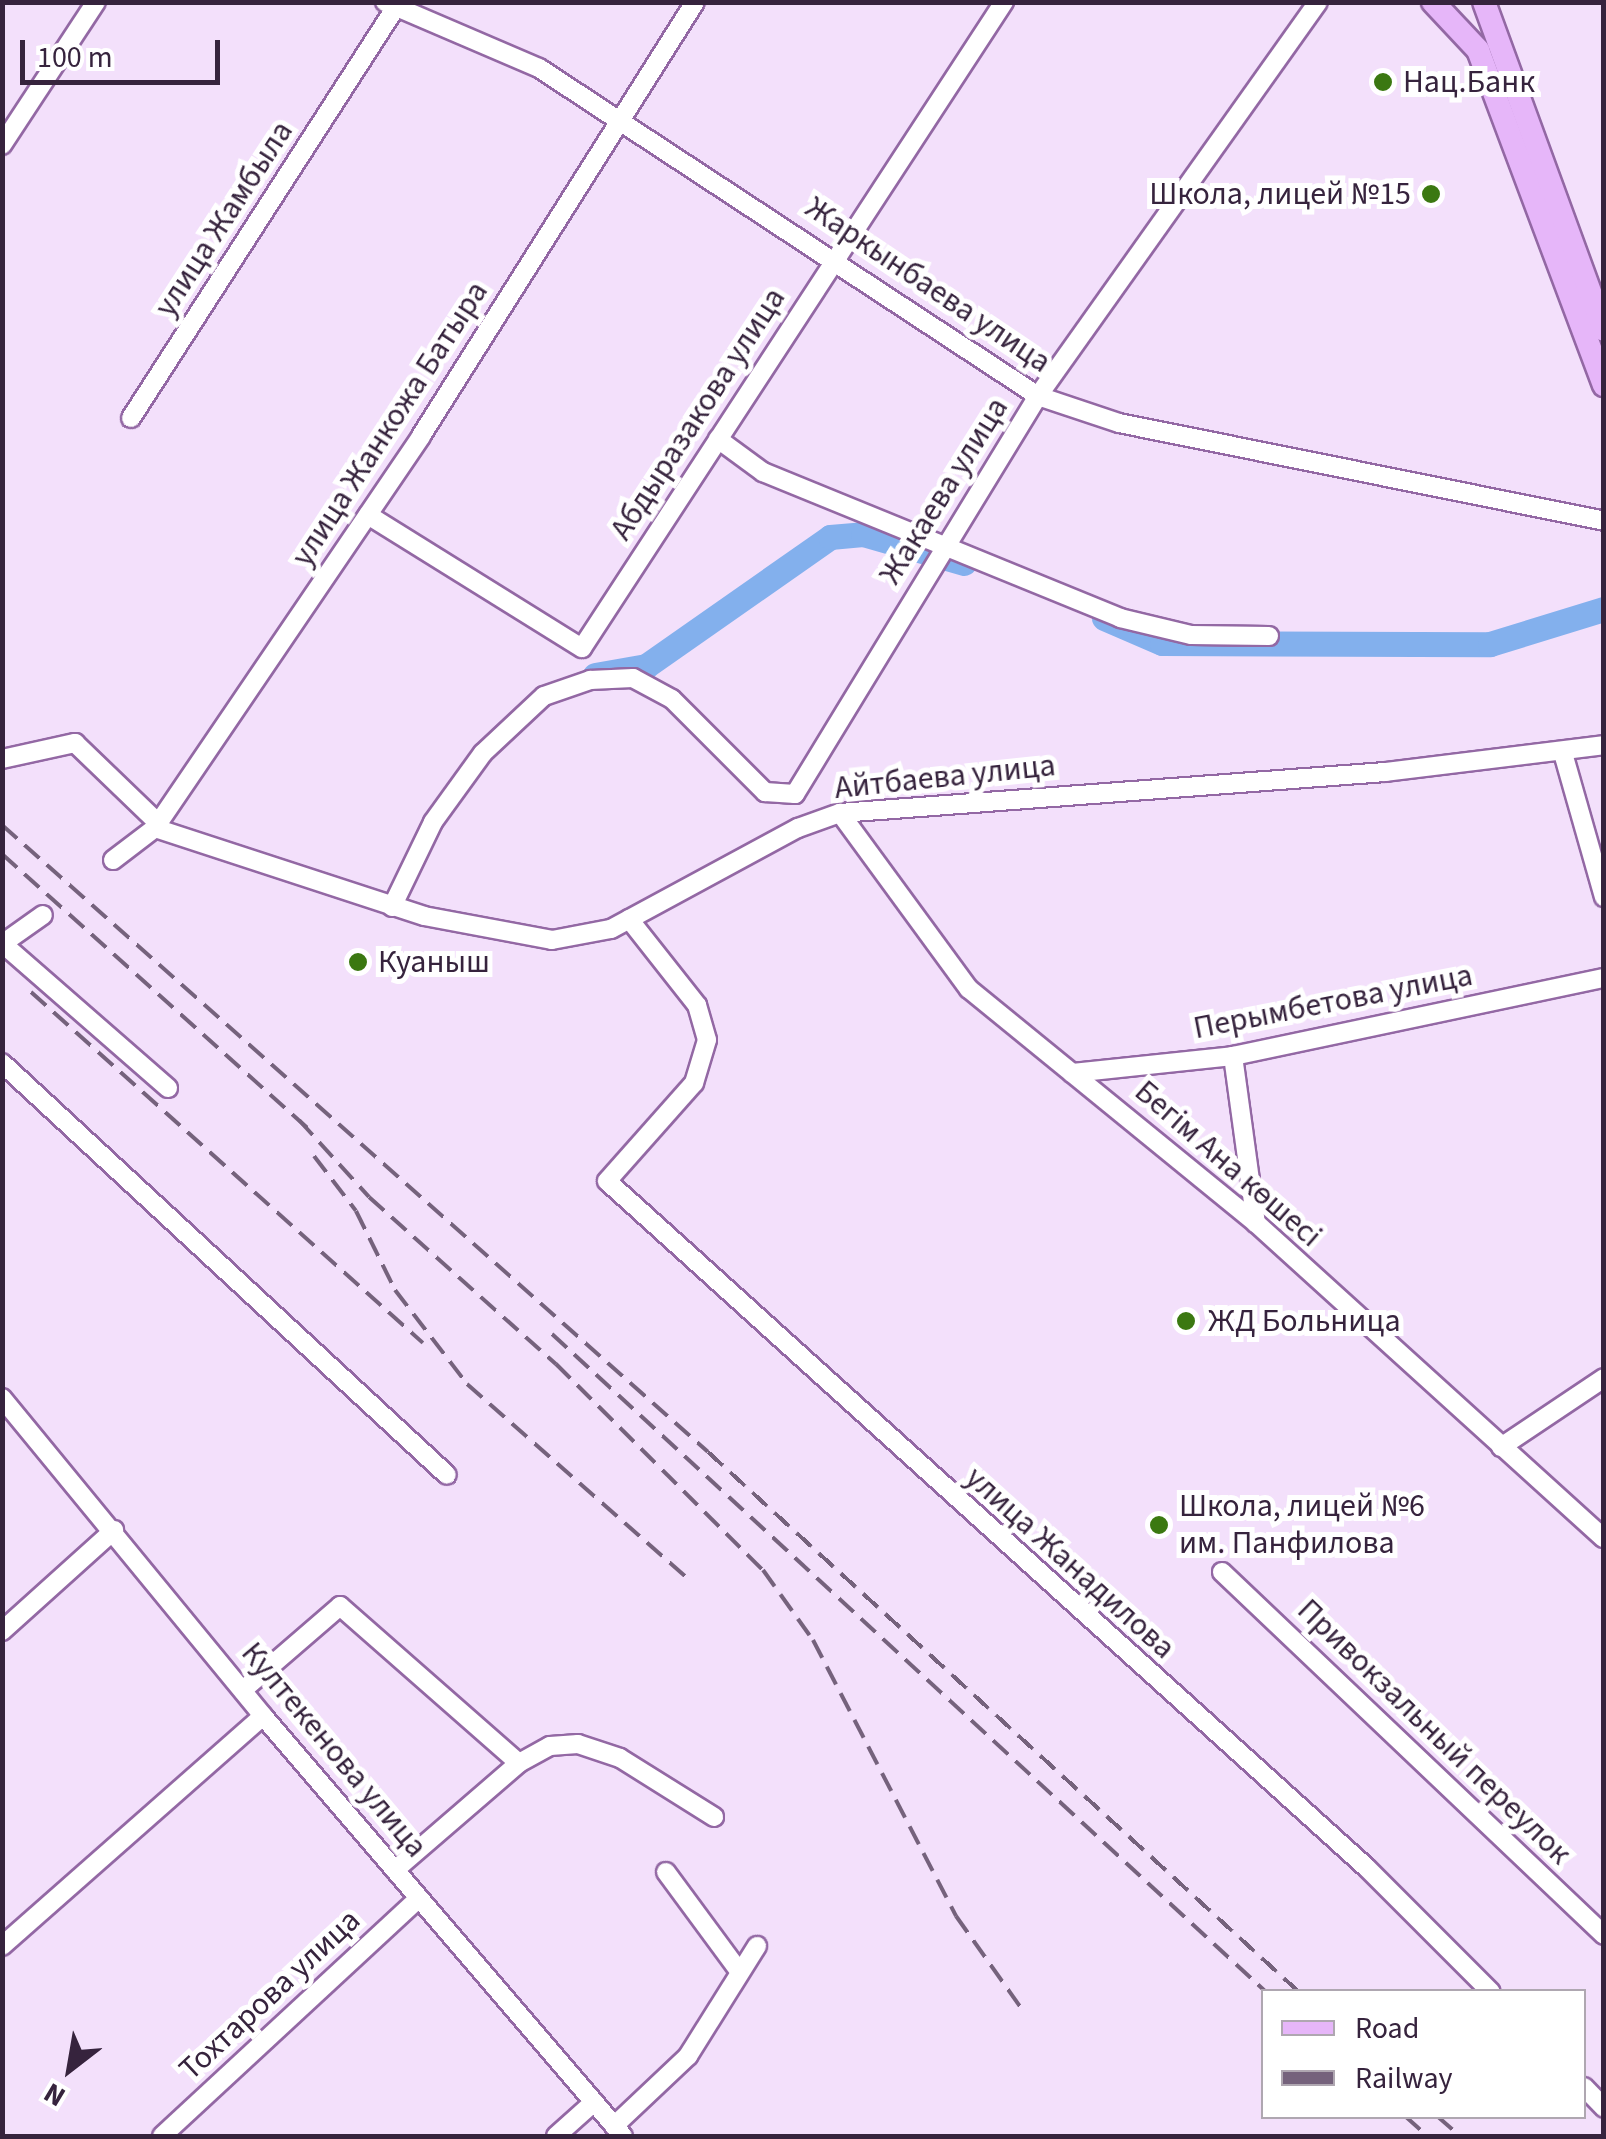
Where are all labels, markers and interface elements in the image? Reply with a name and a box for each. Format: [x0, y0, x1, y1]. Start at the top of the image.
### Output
scale bar [25, 20, 225, 82]
text: 100 m [37, 36, 113, 79]
place label: Нац.Банк [1403, 63, 1535, 101]
marker: Нац.Банк [1372, 71, 1394, 93]
street label: улица Жамбыла [147, 114, 301, 324]
place label: Школа, лицей №15 [1149, 175, 1411, 213]
marker: Школа, лицей №15 [1420, 183, 1442, 205]
street label: Жаркынбаева улица [798, 189, 1058, 381]
street label: улица Жанкожа Батыра [284, 274, 496, 574]
street label: Абдыразакова улица [602, 281, 794, 547]
street label: Жакаева улица [871, 391, 1017, 591]
street label: Айтбаева улица [833, 746, 1057, 808]
place label: Куаныш [378, 943, 490, 981]
marker: Куаныш [347, 951, 369, 973]
street label: Перымбетова улица [1190, 956, 1476, 1048]
street label: Бегім Ана көшесі [1127, 1072, 1329, 1256]
place label: ЖД Больница [1208, 1302, 1401, 1340]
marker: ЖД Больница [1173, 1308, 1199, 1334]
street label: улица Жанадилова [957, 1459, 1183, 1667]
place label: Школа, лицей №6 им. Панфилова [1179, 1488, 1425, 1563]
marker: Школа, лицей №6 им. Панфилова [1148, 1514, 1170, 1536]
street label: Привокзальный переулок [1289, 1591, 1579, 1873]
street label: Култекенова улица [233, 1635, 435, 1865]
street label: Тохтарова улица [172, 1901, 368, 2089]
legend [1261, 1989, 1586, 2119]
text: Road [1355, 2007, 1419, 2050]
north arrow [20, 2019, 120, 2119]
text: Railway [1355, 2057, 1453, 2100]
text: N [36, 2073, 73, 2117]

